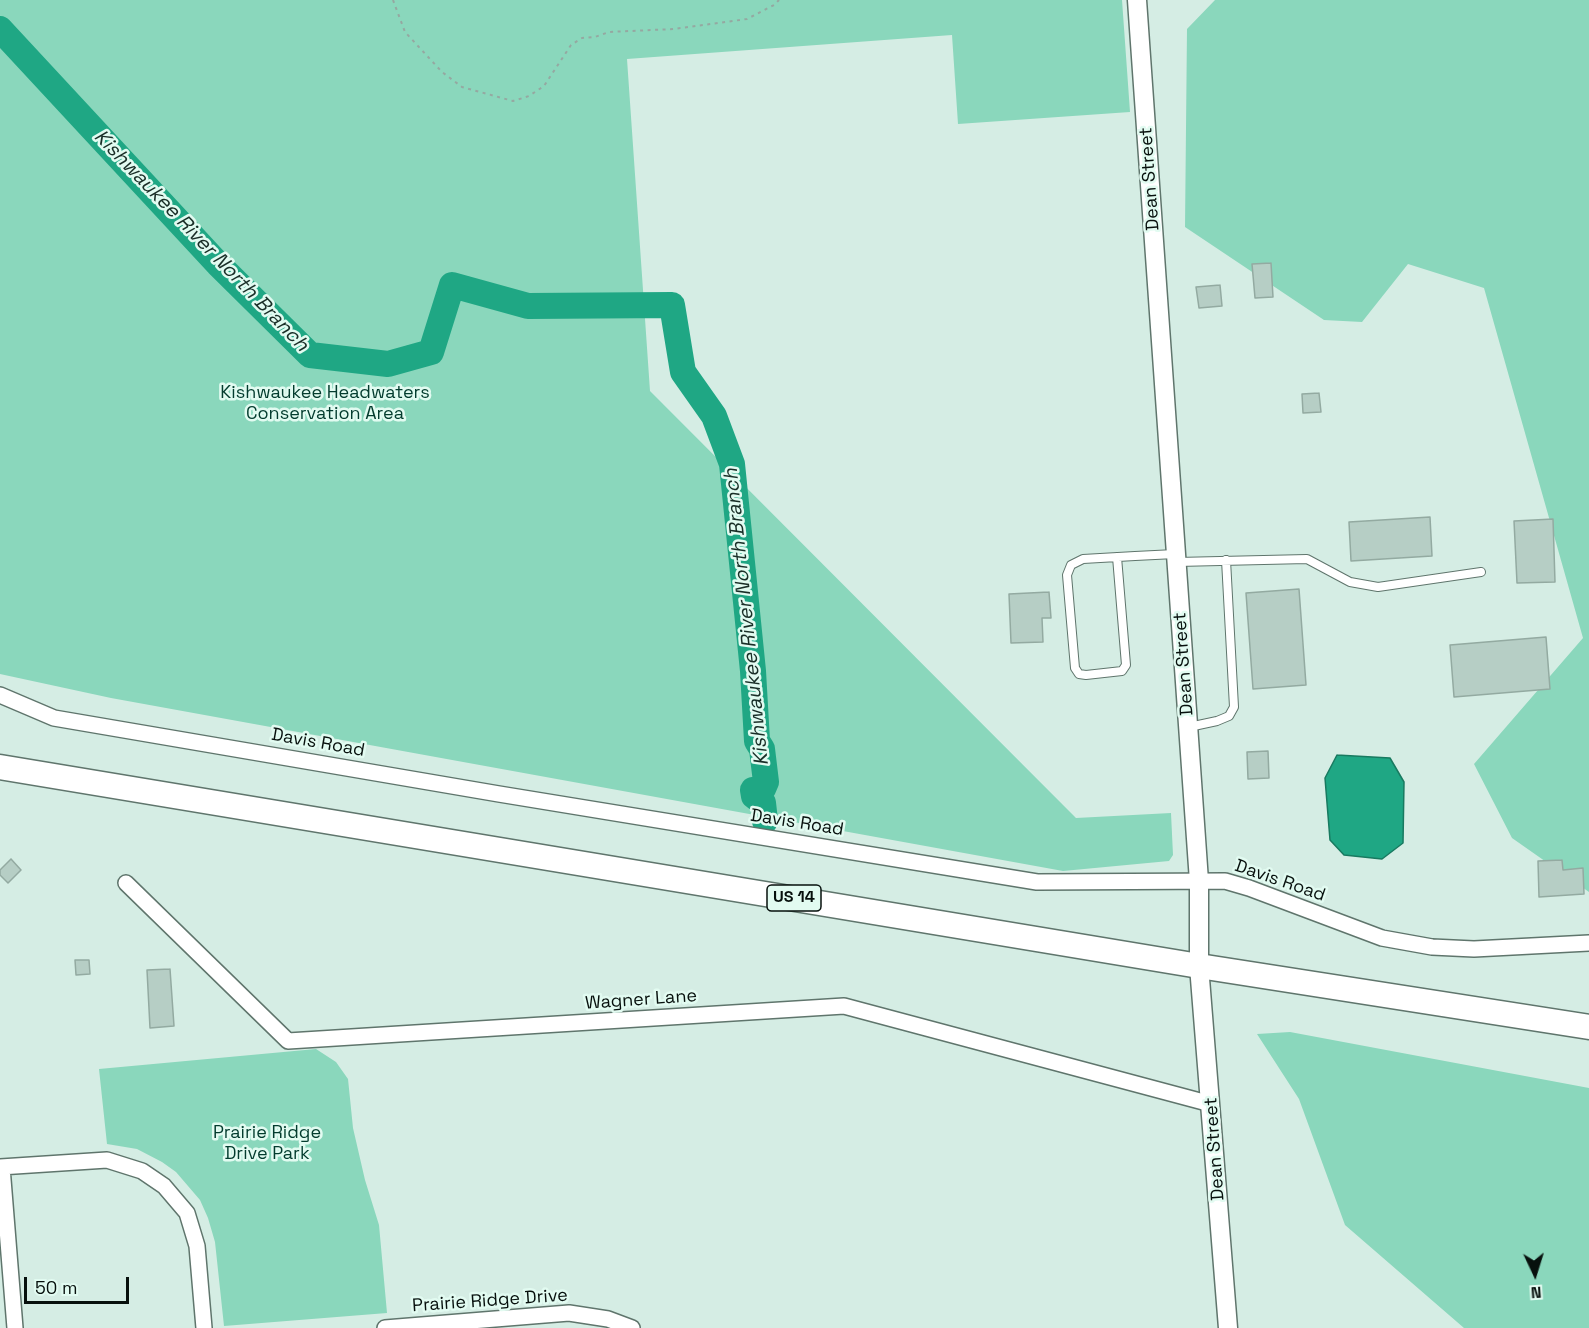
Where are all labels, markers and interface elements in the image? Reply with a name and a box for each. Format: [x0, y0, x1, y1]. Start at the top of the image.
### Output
water label: Kishwaukee River North Branch [89, 125, 313, 357]
street label: Dean Street [1136, 127, 1164, 231]
park label: Kishwaukee Headwaters Conservation Area [220, 382, 430, 424]
water label: Kishwaukee River North Branch [719, 467, 775, 767]
street label: Dean Street [1170, 612, 1198, 716]
street label: Davis Road [270, 724, 366, 762]
street label: Davis Road [749, 805, 845, 841]
street label: Davis Road [1232, 855, 1328, 907]
road number: US 14 [767, 885, 821, 911]
street label: Wagner Lane [584, 985, 698, 1015]
street label: Dean Street [1201, 1097, 1229, 1201]
park label: Prairie Ridge Drive Park [213, 1122, 321, 1164]
north arrow [1505, 1244, 1565, 1304]
scale bar [27, 1265, 132, 1303]
text: 50 m [35, 1276, 77, 1299]
text: N [1530, 1282, 1542, 1303]
street label: Prairie Ridge Drive [412, 1285, 568, 1317]

